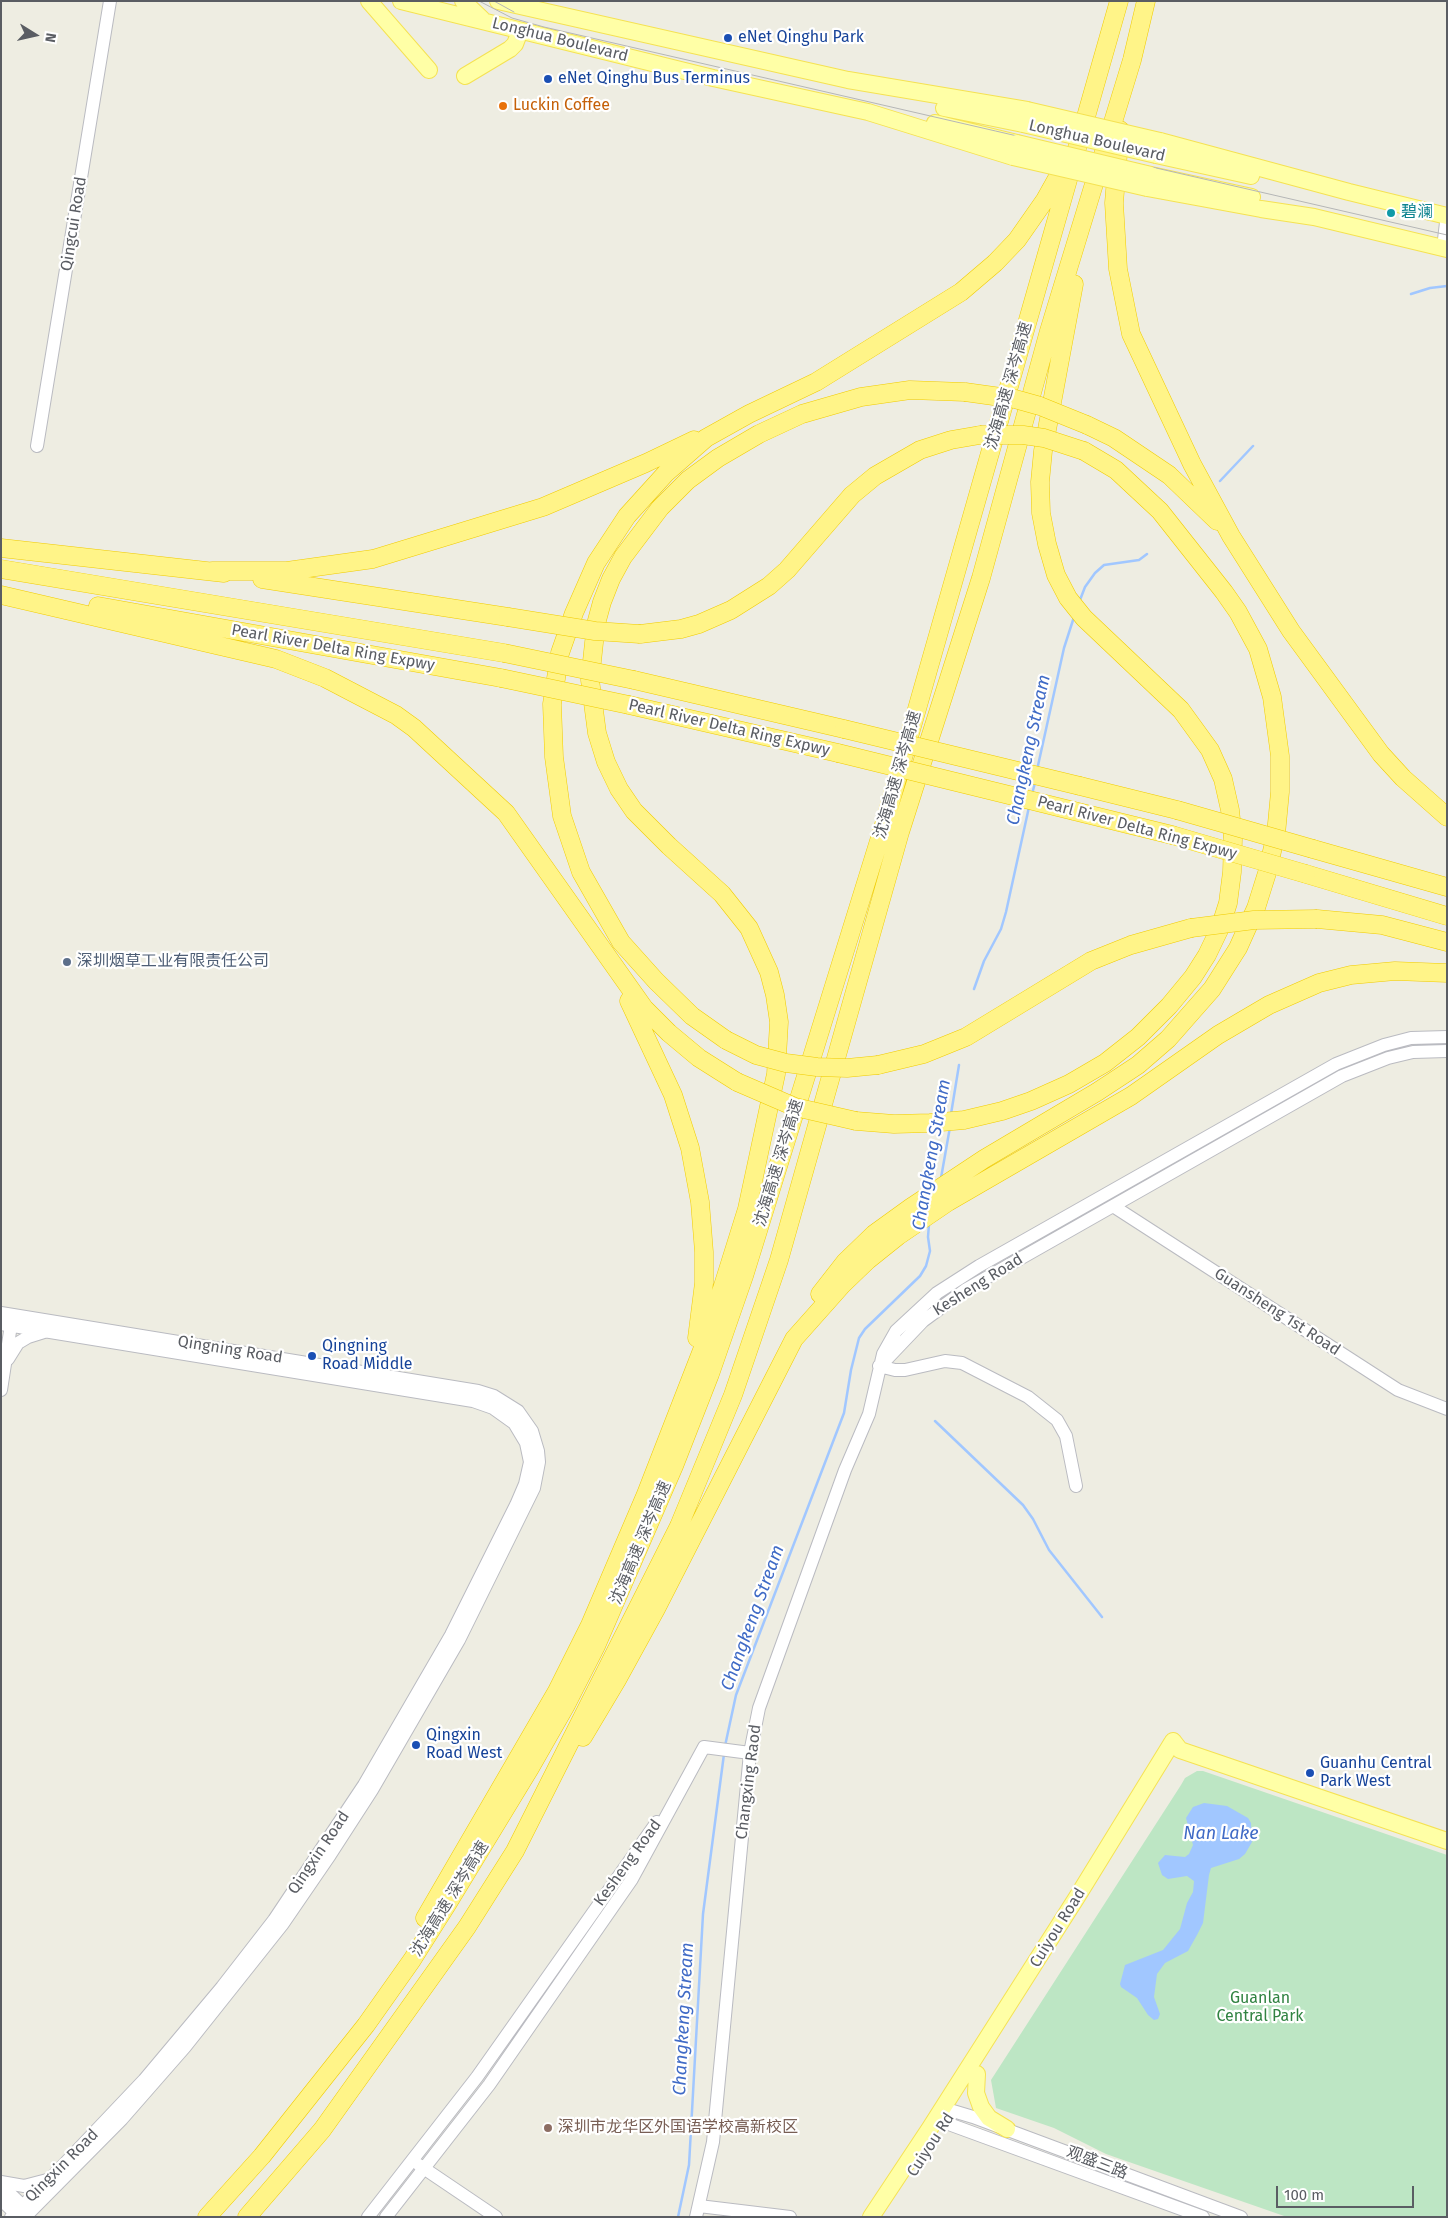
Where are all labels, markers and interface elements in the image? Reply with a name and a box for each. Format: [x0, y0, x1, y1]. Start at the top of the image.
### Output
north arrow [10, 10, 60, 60]
street label: Longhua Boulevard [490, 14, 630, 66]
place label: eNet Qinghu Park [738, 28, 864, 48]
text: N [41, 32, 59, 44]
marker: eNet Qinghu Park [722, 32, 734, 44]
place label: eNet Qinghu Bus Terminus [558, 69, 750, 89]
marker: eNet Qinghu Bus Terminus [542, 73, 554, 85]
place label: Luckin Coffee [513, 96, 610, 116]
marker: Luckin Coffee [497, 100, 509, 112]
street label: Longhua Boulevard [1027, 116, 1167, 166]
street label: Qingcui Road [57, 175, 91, 273]
place label: 碧澜 [1401, 203, 1433, 223]
marker: 碧澜 [1385, 207, 1397, 219]
street label: 沈海高速 深岑高速 [982, 320, 1036, 452]
street label: Pearl River Delta Ring Expwy [230, 621, 436, 675]
water label: Changkeng Stream [1003, 673, 1055, 827]
street label: Pearl River Delta Ring Expwy [627, 695, 831, 761]
street label: 沈海高速 深岑高速 [871, 709, 925, 841]
street label: Pearl River Delta Ring Expwy [1035, 792, 1239, 864]
place label: 深圳烟草工业有限责任公司 [77, 952, 269, 972]
marker: 深圳烟草工业有限责任公司 [61, 956, 73, 968]
water label: Changkeng Stream [908, 1078, 956, 1232]
street label: 沈海高速 深岑高速 [750, 1097, 808, 1229]
street label: Kesheng Road [930, 1250, 1026, 1320]
street label: Guansheng 1st Road [1210, 1264, 1344, 1360]
street label: Qingning Road [176, 1332, 284, 1368]
place label: Qingning Road Middle [322, 1337, 413, 1375]
marker: Qingning Road Middle [306, 1350, 318, 1362]
street label: 沈海高速 深岑高速 [606, 1478, 676, 1608]
water label: Changkeng Stream [717, 1542, 789, 1694]
street label: Changxing Raod [732, 1723, 766, 1841]
place label: Qingxin Road West [426, 1726, 502, 1764]
marker: Qingxin Road West [410, 1739, 422, 1751]
place label: Guanhu Central Park West [1320, 1754, 1432, 1792]
marker: Guanhu Central Park West [1304, 1767, 1316, 1779]
street label: Qingxin Road [284, 1808, 354, 1898]
street label: Kesheng Road [590, 1816, 666, 1910]
water label: Nan Lake [1183, 1823, 1259, 1845]
street label: 沈海高速 深岑高速 [407, 1838, 493, 1960]
street label: Cuiyou Road [1026, 1885, 1090, 1971]
water label: Changkeng Stream [669, 1942, 699, 2096]
park label: Guanlan Central Park [1216, 1989, 1304, 2027]
street label: Cuiyou Rd [903, 2109, 959, 2181]
place label: 深圳市龙华区外国语学校高新校区 [558, 2118, 798, 2138]
marker: 深圳市龙华区外国语学校高新校区 [542, 2122, 554, 2134]
street label: Qingxin Road [21, 2125, 103, 2207]
street label: 观盛三路 [1064, 2143, 1130, 2183]
scale bar [1278, 2176, 1416, 2208]
text: 100 m [1284, 2186, 1324, 2204]

